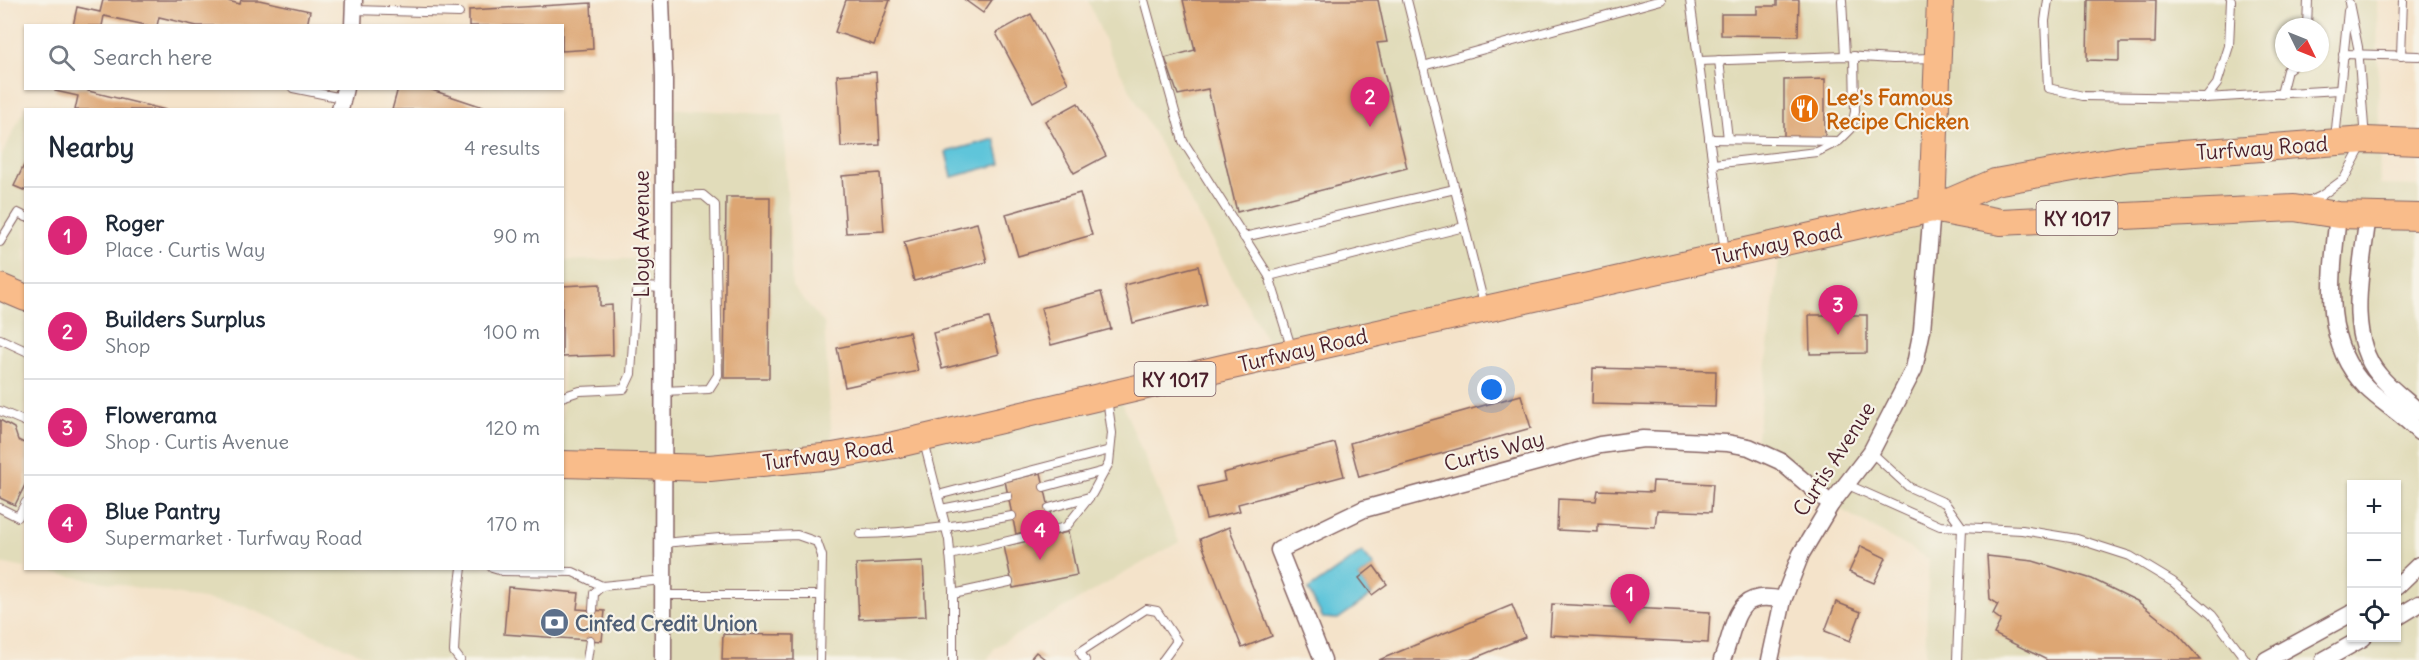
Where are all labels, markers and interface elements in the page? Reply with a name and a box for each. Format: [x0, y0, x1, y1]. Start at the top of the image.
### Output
north arrow [2275, 18, 2329, 72]
search box [24, 24, 564, 90]
icon: search [45, 41, 78, 74]
text: Search here [93, 43, 212, 71]
pin: 2 [1350, 78, 1390, 127]
place label: Lee's Famous Recipe Chicken [1826, 84, 1969, 135]
restaurant icon: Lee's Famous Recipe Chicken [1789, 93, 1821, 125]
street label: Turfway Road [2195, 130, 2329, 166]
text: Nearby [48, 131, 134, 164]
text: 4 results [464, 135, 540, 160]
street label: Lloyd Avenue [628, 170, 655, 298]
road number: KY 1017 [2036, 201, 2118, 235]
text: Roger [105, 209, 164, 237]
street label: Turfway Road [1710, 217, 1844, 271]
text: 1 [64, 223, 71, 248]
text: 90 m [493, 223, 540, 248]
text: Place · Curtis Way [105, 237, 265, 262]
pin: 3 [1818, 286, 1858, 335]
text: Builders Surplus [105, 305, 265, 333]
text: 2 [62, 319, 73, 344]
text: 100 m [483, 319, 540, 344]
street label: Turfway Road [1236, 322, 1370, 378]
text: Shop [105, 333, 150, 358]
road number: KY 1017 [1134, 362, 1216, 396]
your location [1477, 375, 1506, 404]
street label: Curtis Avenue [1787, 397, 1881, 521]
text: Flowerama [105, 401, 217, 429]
text: 3 [62, 415, 73, 440]
text: 120 m [486, 415, 540, 440]
street label: Curtis Way [1441, 425, 1547, 477]
text: Shop · Curtis Avenue [105, 429, 289, 454]
street label: Turfway Road [761, 431, 895, 477]
map controls [2347, 480, 2401, 642]
button: + [2347, 480, 2401, 534]
text: Blue Pantry [105, 497, 221, 525]
pin: 4 [1020, 510, 1060, 560]
text: 4 [62, 511, 73, 536]
text: 170 m [487, 511, 540, 536]
text: Supermarket · Turfway Road [105, 525, 362, 550]
button: − [2347, 534, 2401, 588]
pin: 1 [1610, 574, 1650, 624]
button: locate [2347, 588, 2401, 642]
bank icon: Cinfed Credit Union [538, 607, 570, 639]
place label: Cinfed Credit Union [575, 610, 758, 637]

